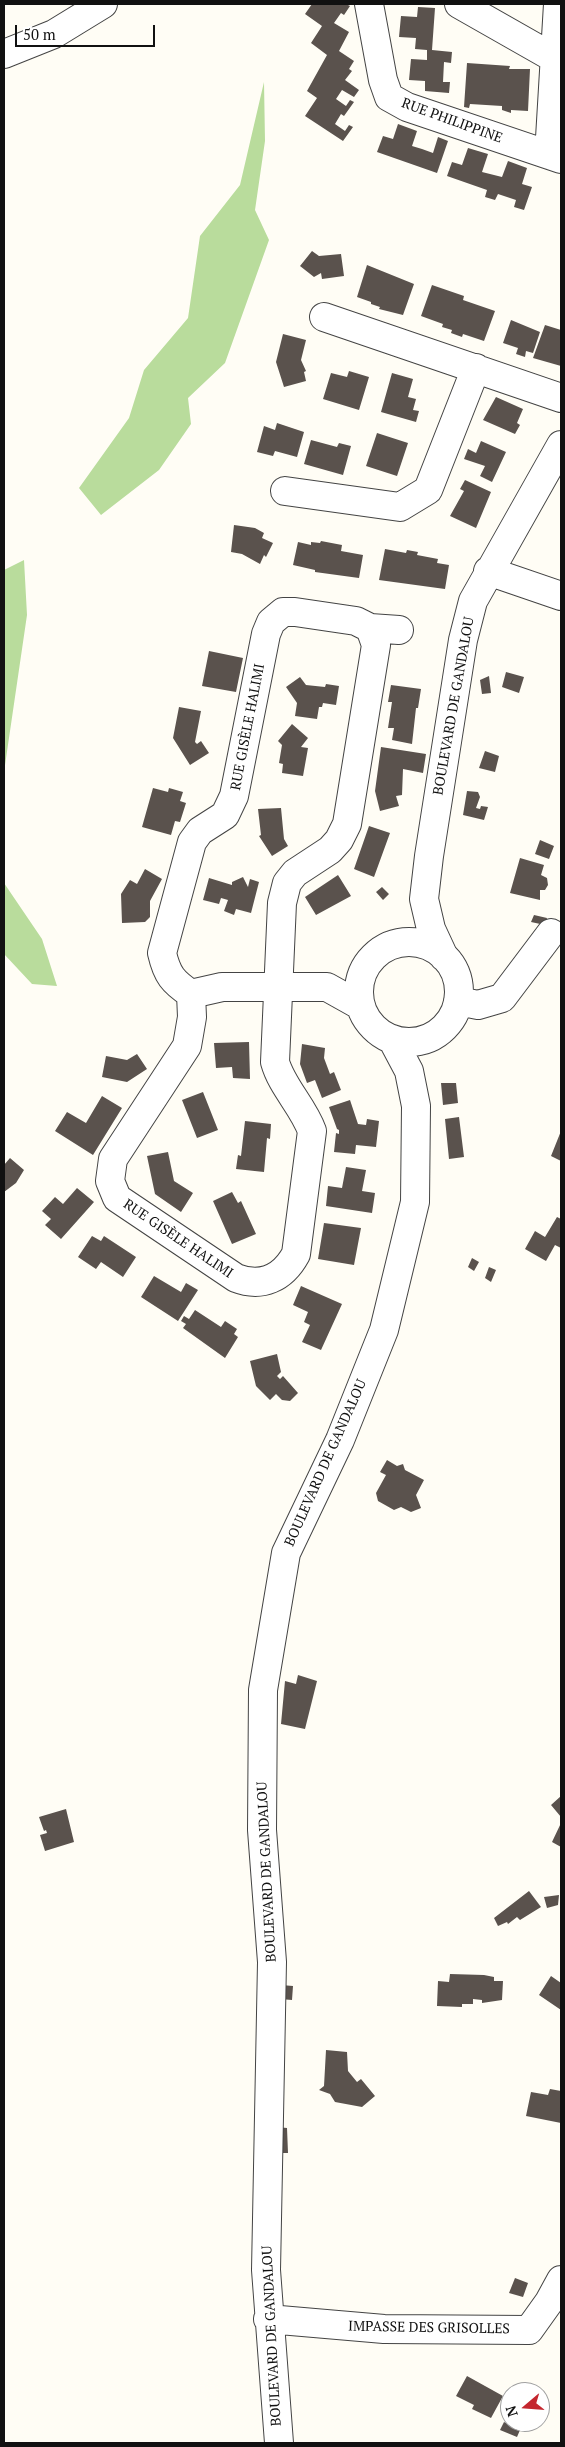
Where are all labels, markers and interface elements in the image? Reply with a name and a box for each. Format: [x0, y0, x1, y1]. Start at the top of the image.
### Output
scale bar [18, 15, 158, 47]
text: 50 m [23, 24, 56, 44]
street label: RUE PHILIPPINE [399, 95, 505, 147]
street label: BOULEVARD DE GANDALOU [430, 615, 478, 797]
street label: RUE GISÈLE HALIMI [227, 662, 269, 792]
street label: RUE GISÈLE HALIMI [120, 1196, 236, 1282]
street label: BOULEVARD DE GANDALOU [282, 1377, 370, 1549]
street label: BOULEVARD DE GANDALOU [254, 1781, 280, 1963]
street label: BOULEVARD DE GANDALOU [259, 2245, 285, 2427]
street label: IMPASSE DES GRISOLLES [348, 2318, 510, 2338]
north arrow [500, 2382, 550, 2432]
text: N [501, 2403, 522, 2419]

